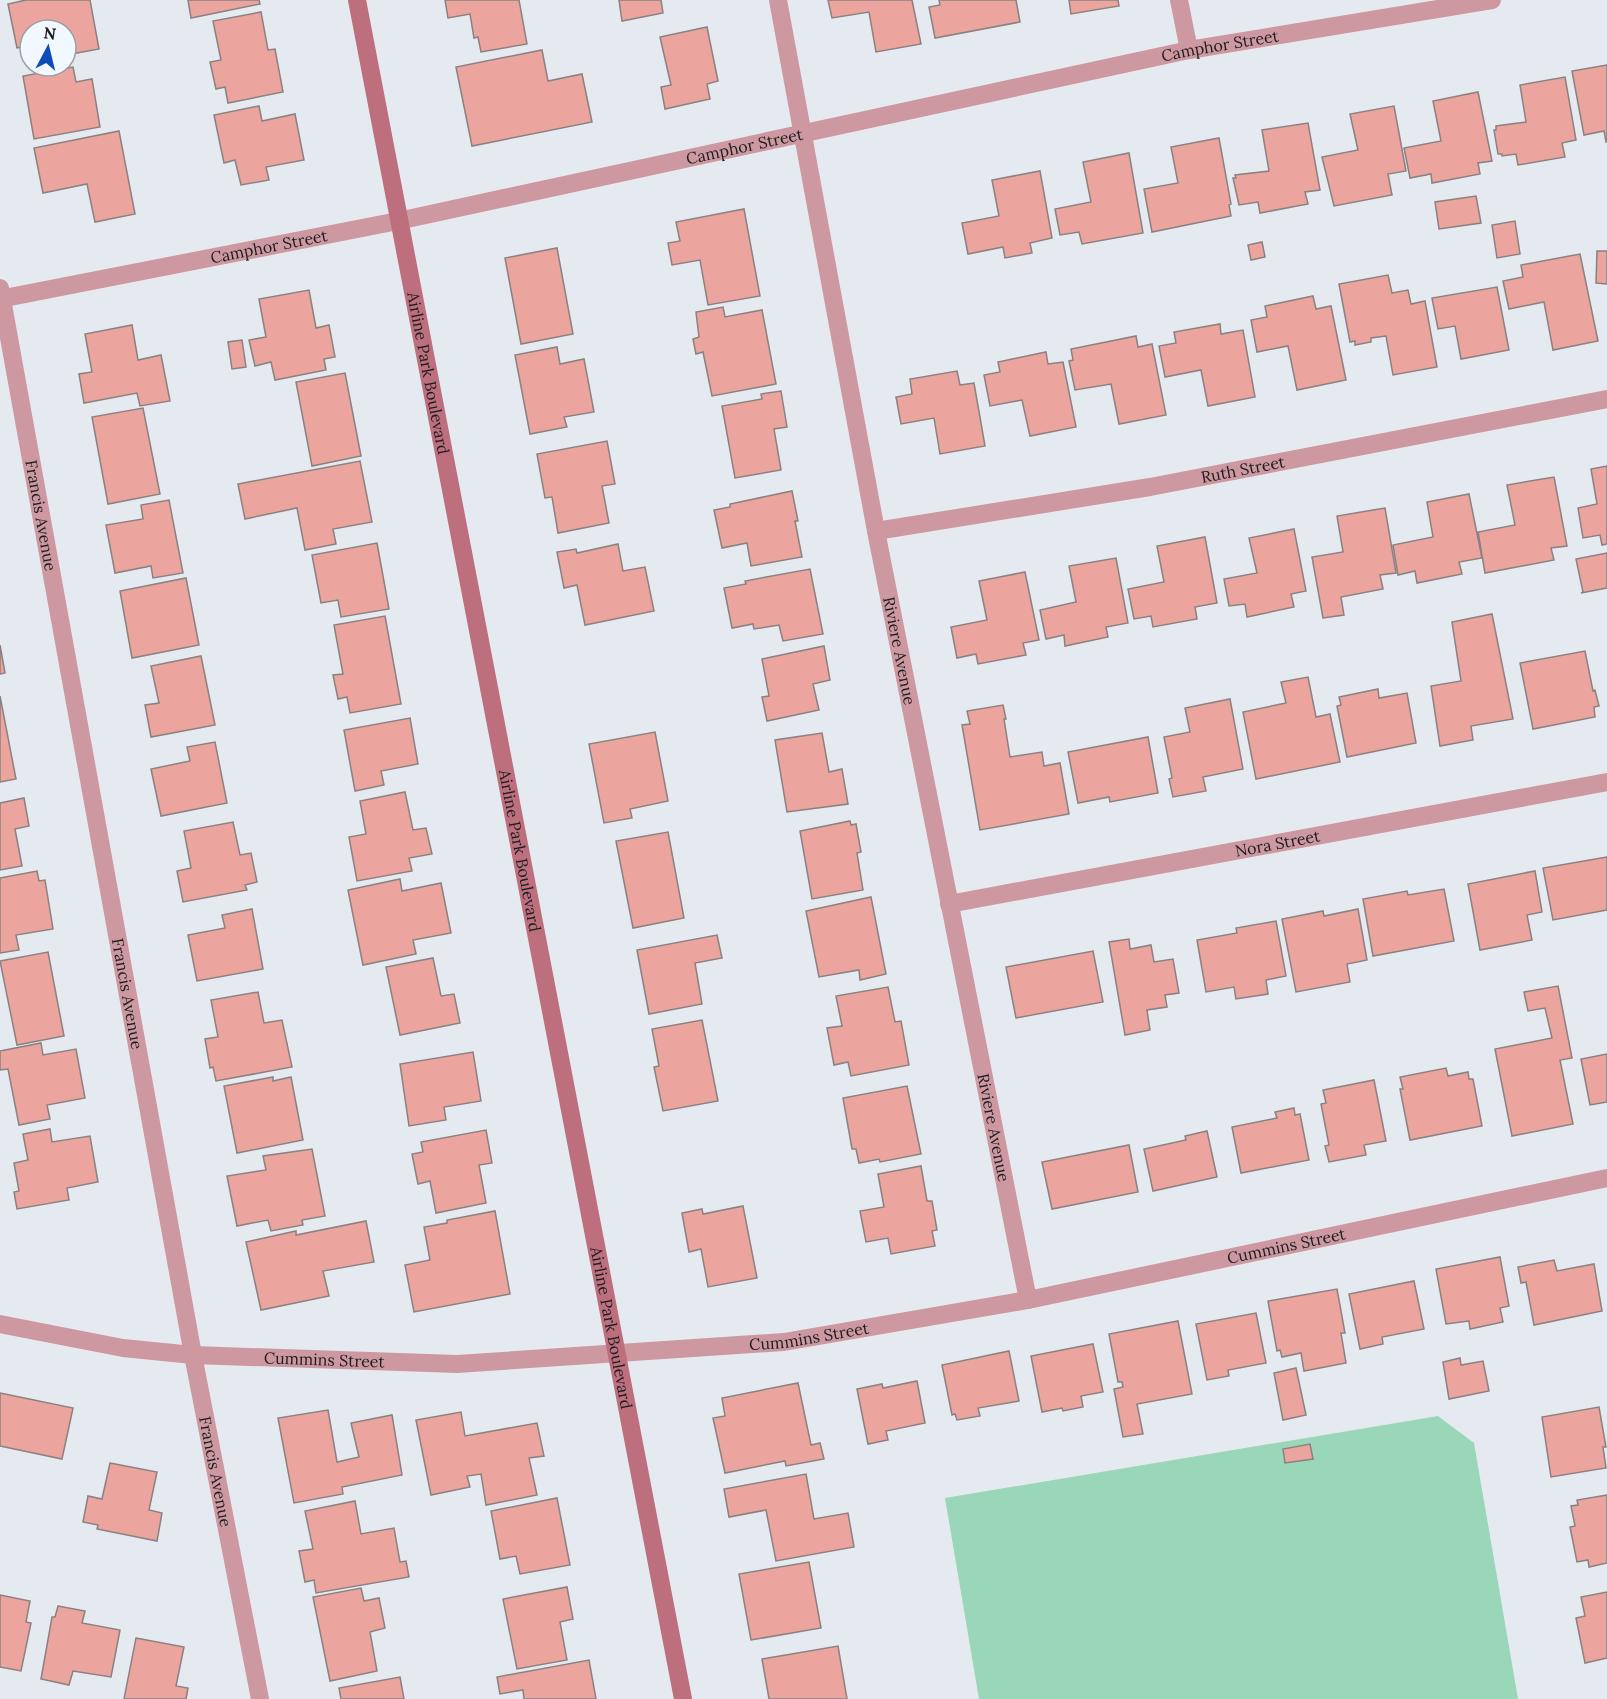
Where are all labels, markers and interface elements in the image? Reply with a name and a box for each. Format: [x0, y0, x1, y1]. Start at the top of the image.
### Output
north arrow [18, 18, 78, 78]
text: N [42, 22, 57, 44]
street label: Camphor Street [1159, 25, 1281, 66]
street label: Camphor Street [684, 124, 805, 168]
street label: Camphor Street [209, 225, 330, 268]
street label: Airline Park Boulevard [403, 289, 454, 456]
street label: Ruth Street [1199, 451, 1287, 487]
street label: Francis Avenue [21, 458, 61, 573]
street label: Riviere Avenue [879, 595, 920, 707]
street label: Airline Park Boulevard [495, 767, 546, 934]
street label: Nora Street [1233, 825, 1322, 861]
street label: Francis Avenue [108, 936, 148, 1051]
street label: Riviere Avenue [973, 1072, 1014, 1184]
street label: Cummins Street [1225, 1223, 1348, 1268]
street label: Airline Park Boulevard [586, 1244, 637, 1411]
street label: Cummins Street [749, 1317, 871, 1354]
street label: Cummins Street [264, 1347, 386, 1372]
street label: Francis Avenue [195, 1414, 236, 1529]

